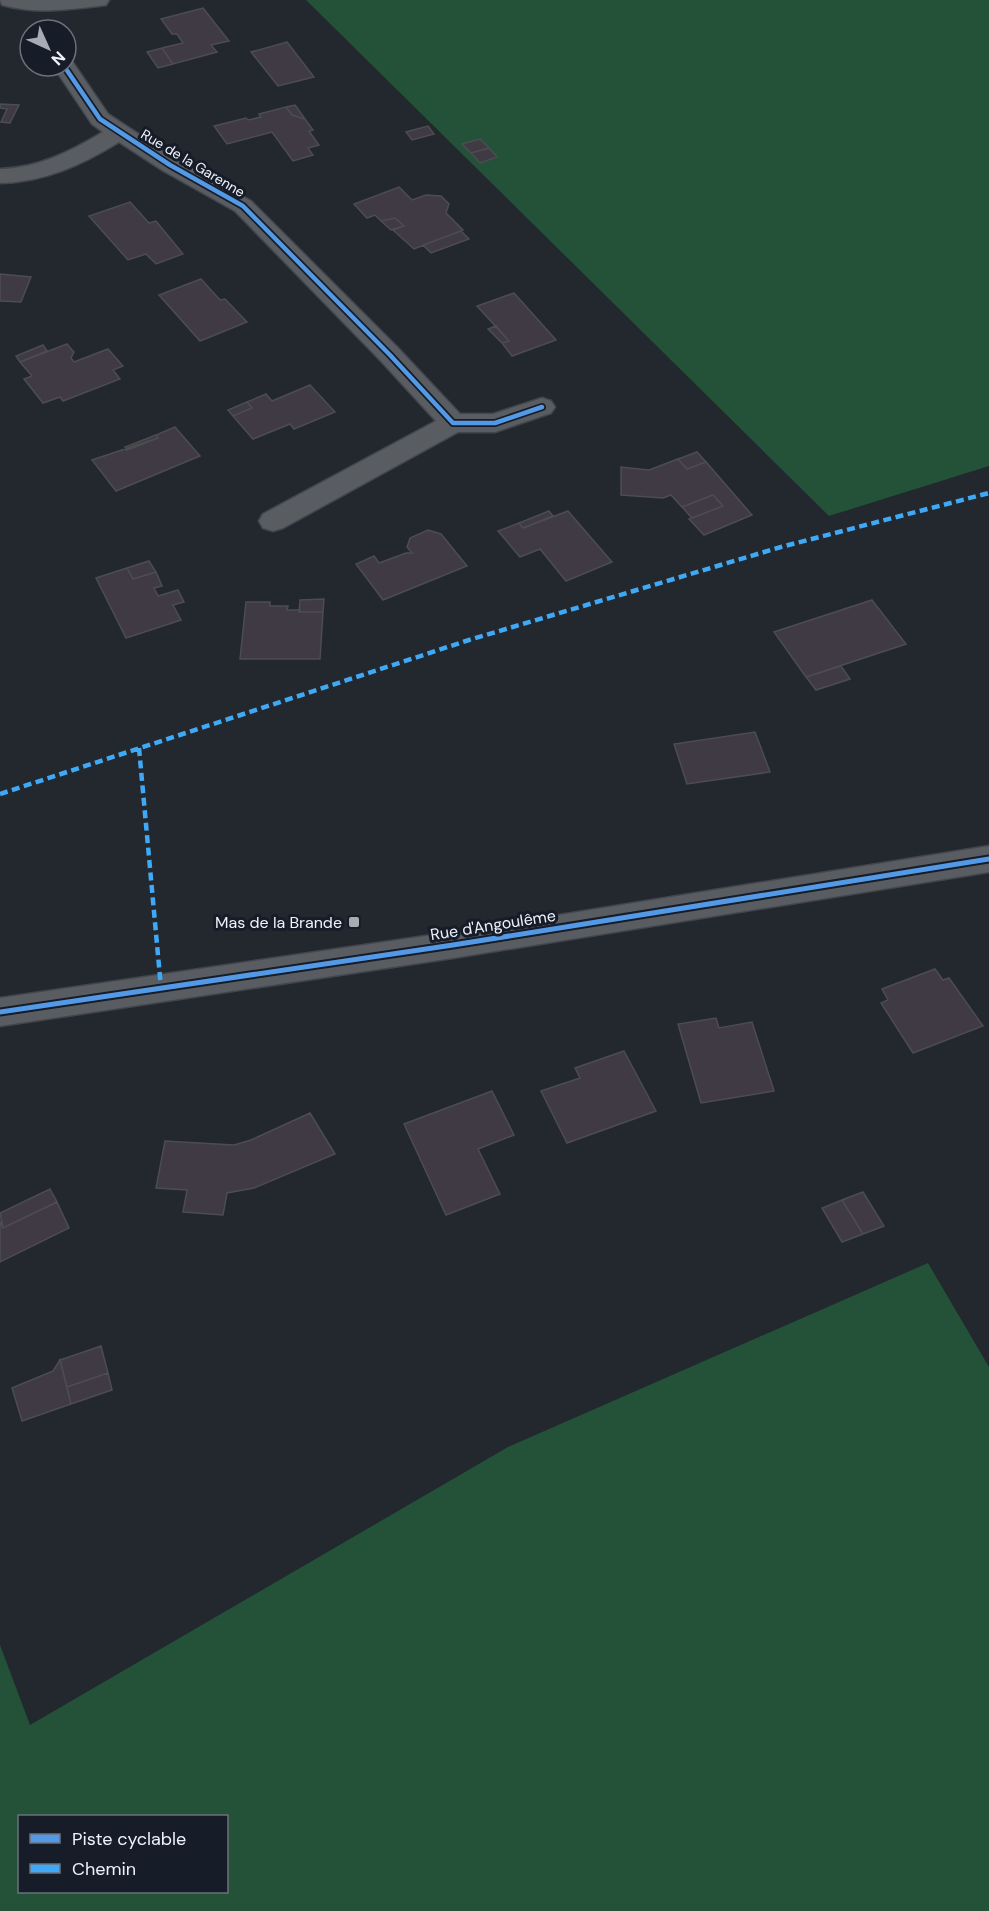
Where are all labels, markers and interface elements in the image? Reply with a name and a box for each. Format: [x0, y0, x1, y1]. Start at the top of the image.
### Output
north arrow [18, 18, 78, 78]
text: N [47, 47, 70, 70]
street label: Rue de la Garenne [138, 125, 248, 201]
street label: Rue d'Angoulême [429, 905, 557, 945]
place label: Mas de la Brande [215, 912, 342, 933]
marker: Mas de la Brande [347, 915, 361, 929]
legend [18, 1815, 228, 1893]
text: Piste cyclable [72, 1827, 186, 1851]
text: Chemin [72, 1857, 136, 1881]

